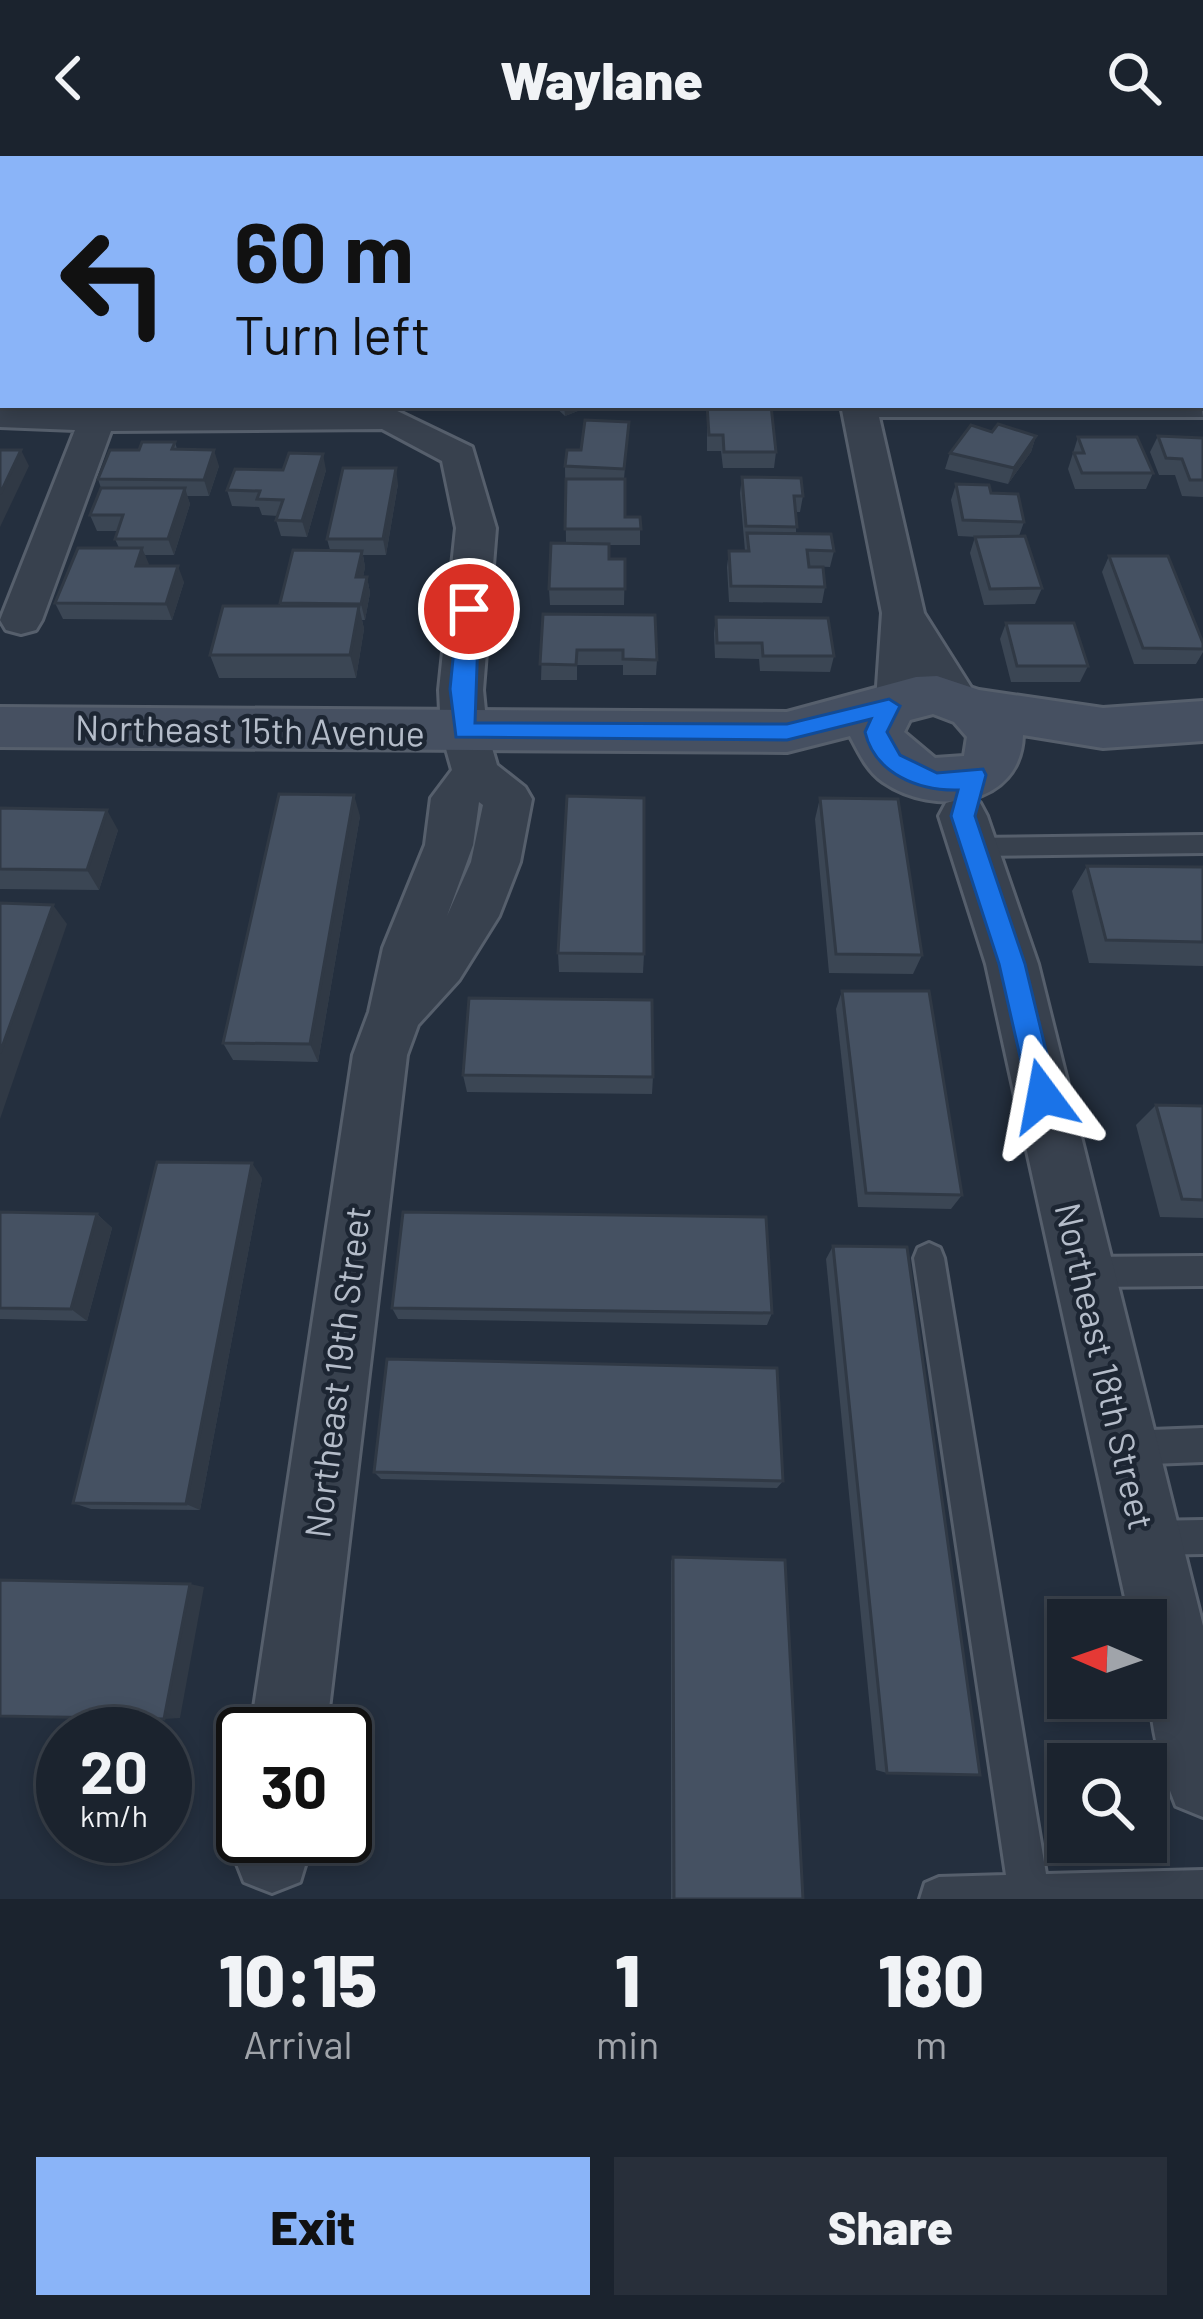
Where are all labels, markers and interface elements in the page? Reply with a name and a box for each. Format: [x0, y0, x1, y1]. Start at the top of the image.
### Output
icon: back [36, 45, 102, 111]
icon: search [1101, 45, 1167, 111]
text: Waylane [500, 46, 703, 111]
text: 60 m [234, 199, 414, 300]
icon: left [36, 204, 192, 360]
text: Turn left [234, 301, 431, 366]
pin [418, 558, 520, 660]
icon: arrive [436, 576, 502, 642]
street label: Northeast 15th Avenue [75, 704, 425, 754]
position arrow [980, 1033, 1106, 1159]
street label: Northeast 18th Street [1047, 1198, 1165, 1534]
street label: Northeast 19th Street [294, 1204, 378, 1540]
north arrow [1047, 1599, 1167, 1719]
map controls [1047, 1599, 1167, 1863]
speed limit sign: 30 [216, 1707, 372, 1863]
text: 20 [80, 1734, 148, 1806]
button: search [1047, 1743, 1167, 1863]
text: km/h [80, 1797, 148, 1833]
text: 10:15 [219, 1935, 377, 2021]
text: 1 [615, 1935, 640, 2021]
text: 180 [878, 1935, 984, 2021]
text: Arrival [244, 2020, 353, 2067]
text: min [596, 2020, 659, 2067]
text: m [915, 2020, 947, 2067]
button: Exit [36, 2157, 590, 2295]
button: Share [614, 2157, 1167, 2295]

